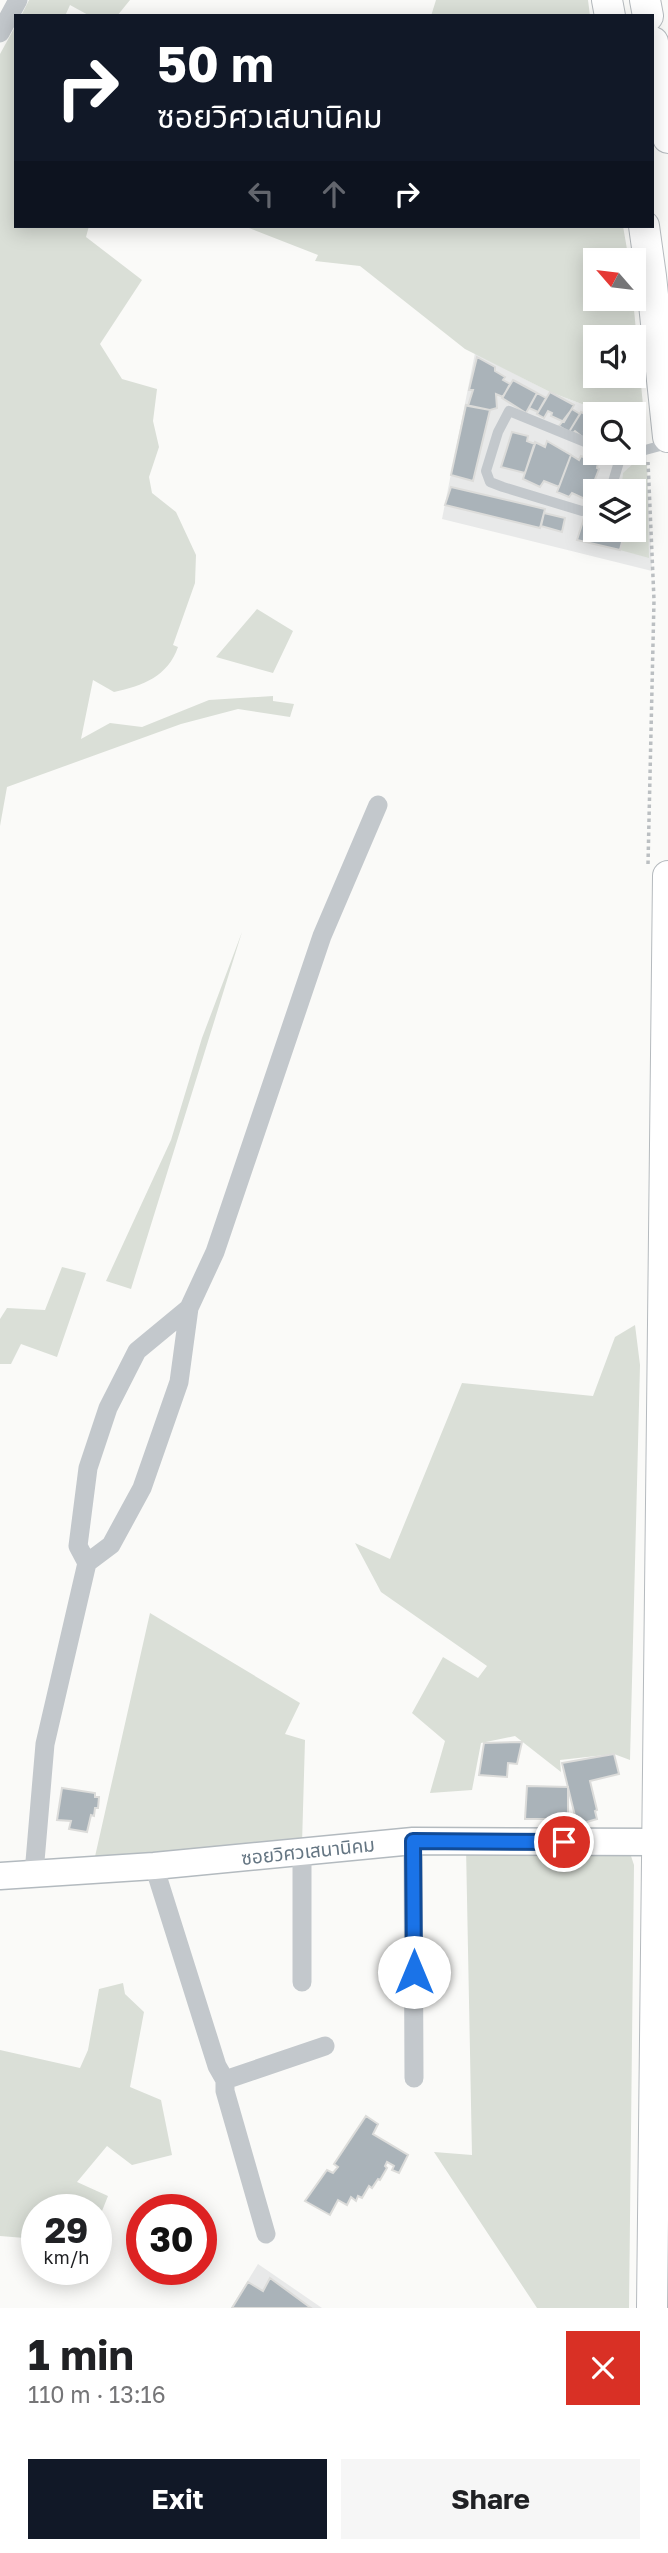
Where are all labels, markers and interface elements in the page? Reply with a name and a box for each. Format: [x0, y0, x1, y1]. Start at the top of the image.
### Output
text: 50 m [157, 34, 274, 93]
icon: right [42, 42, 133, 133]
text: ซอยวิศวเสนานิคม [157, 97, 383, 135]
icon: left [242, 175, 280, 213]
icon: ahead [315, 175, 353, 213]
icon: right [388, 175, 426, 213]
north arrow [583, 248, 646, 312]
map controls [583, 248, 646, 542]
button: sound [583, 325, 646, 388]
button: search [583, 402, 646, 465]
button: layers [583, 479, 646, 542]
pin [534, 1812, 594, 1872]
icon: arrive [545, 1823, 583, 1861]
street label: ซอยวิศวเสนานิคม [240, 1832, 376, 1869]
position arrow [377, 1935, 451, 2009]
speed limit sign: 30 [126, 2194, 217, 2285]
text: 29 [45, 2209, 88, 2251]
text: km/h [44, 2246, 89, 2268]
text: 1 min [28, 2329, 134, 2379]
button: close [566, 2331, 640, 2405]
text: 110 m · 13:16 [28, 2380, 166, 2408]
button: Exit [28, 2459, 327, 2539]
button: Share [341, 2459, 640, 2539]

